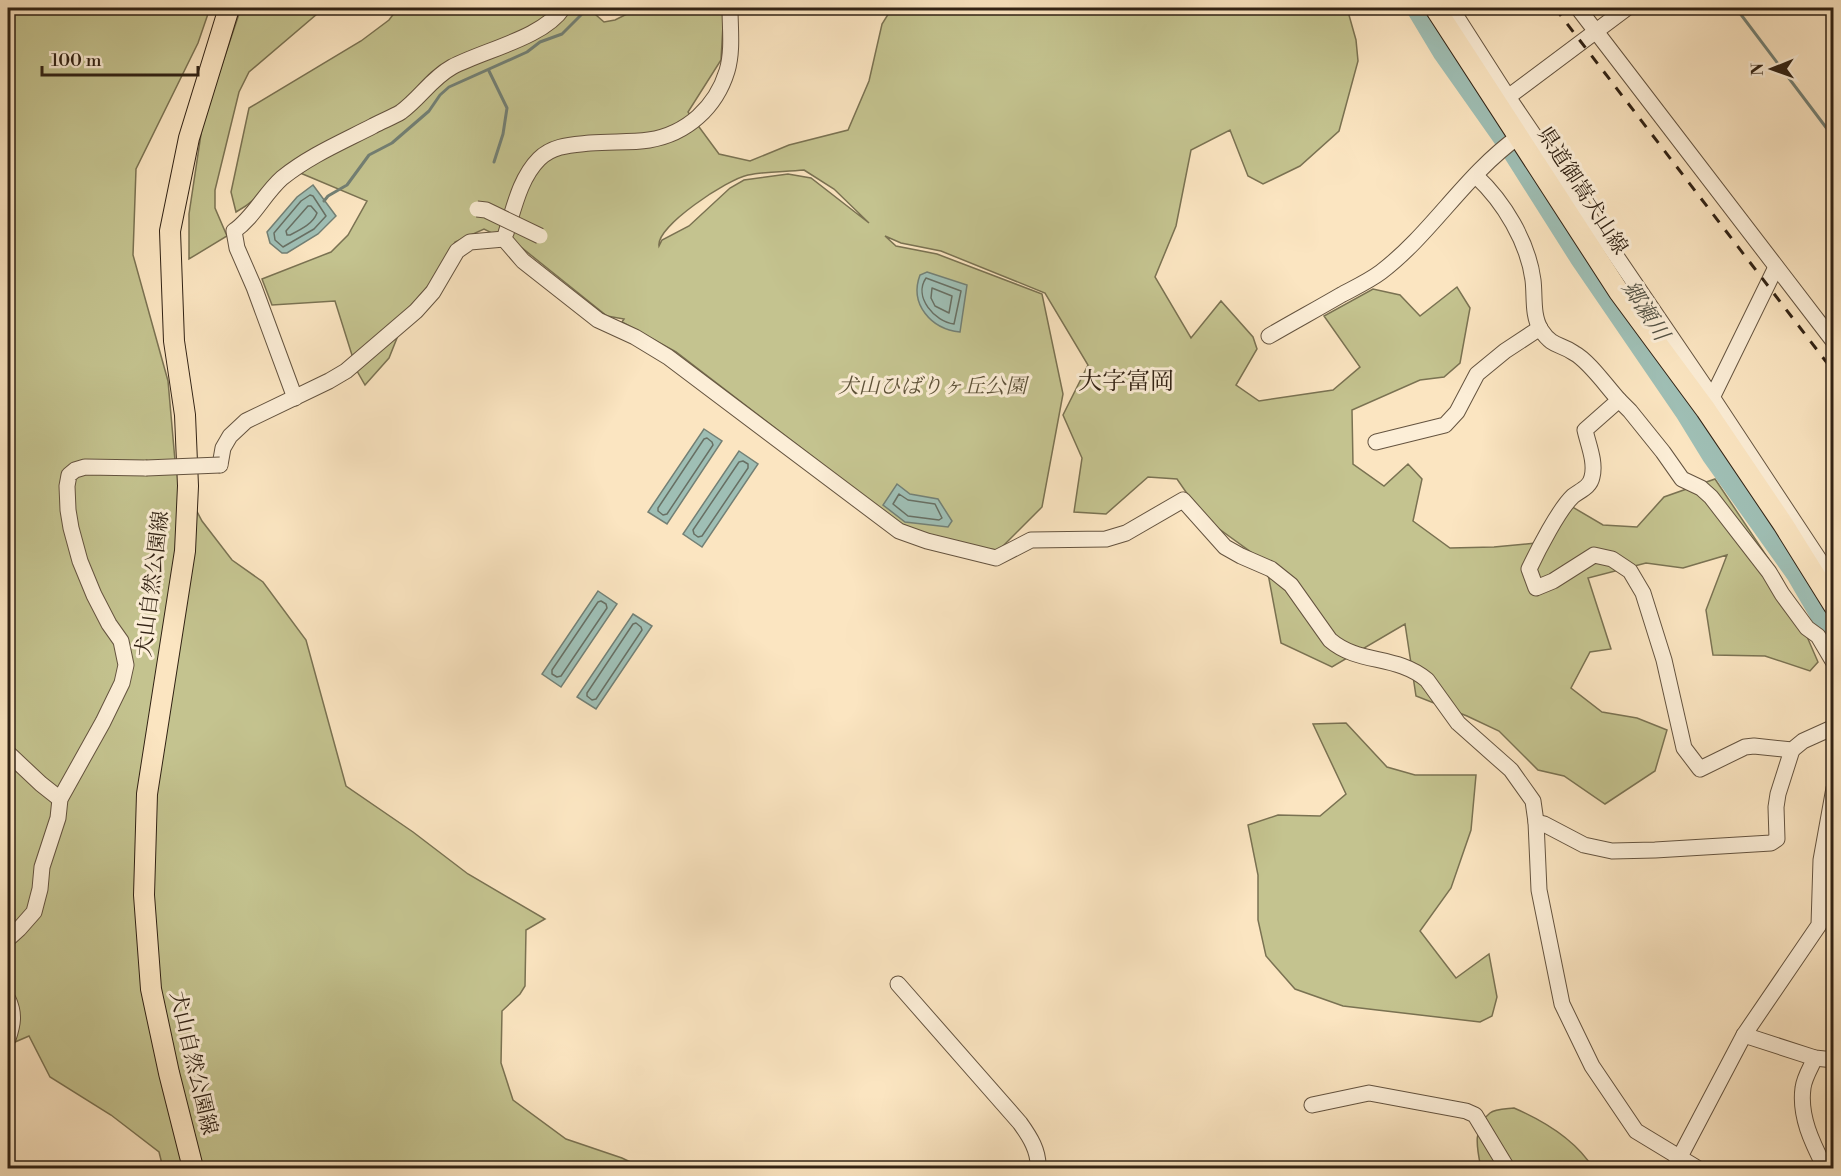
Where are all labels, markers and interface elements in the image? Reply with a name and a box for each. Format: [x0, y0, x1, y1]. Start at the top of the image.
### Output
scale bar [42, 39, 198, 77]
north arrow [1742, 39, 1802, 99]
text: 100 m [51, 49, 102, 72]
text: N [1748, 62, 1768, 76]
street label: 県道御嵩犬山線 [1531, 122, 1633, 260]
water label: 郷瀬川 [1616, 276, 1675, 348]
district label: 大字富岡 [1078, 367, 1174, 397]
park label: 犬山ひばりヶ丘公園 [838, 374, 1029, 400]
street label: 犬山自然公園線 [131, 509, 175, 659]
street label: 犬山自然公園線 [164, 988, 222, 1138]

